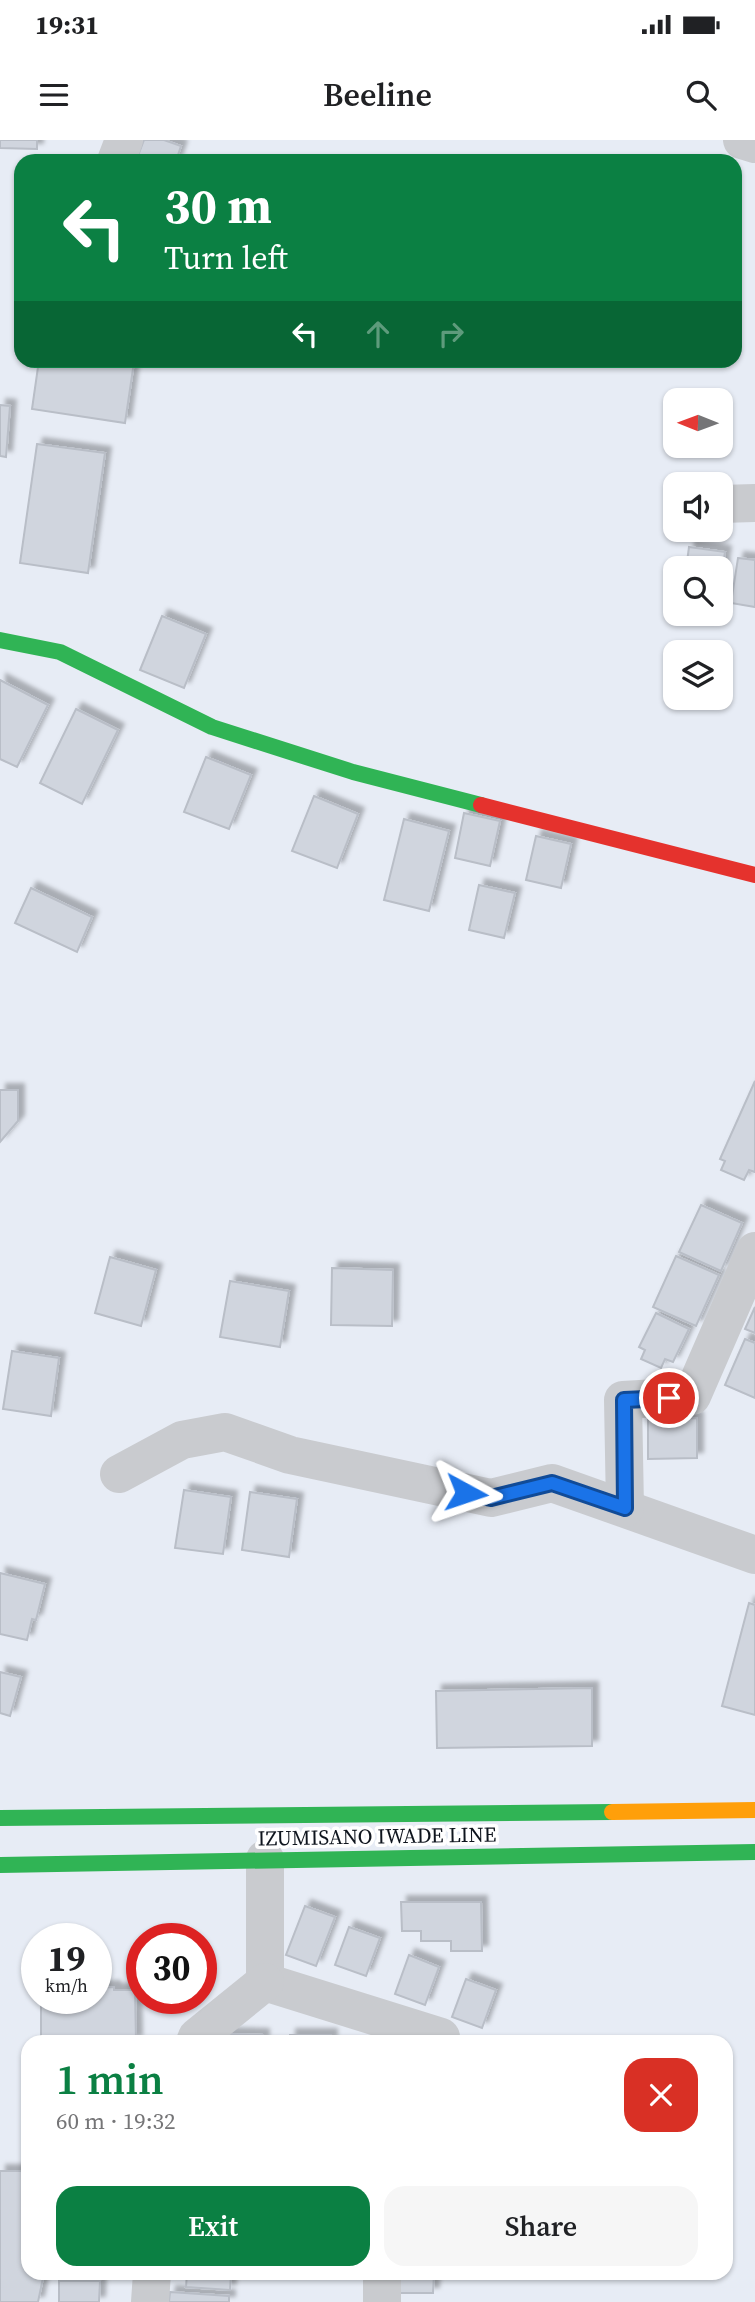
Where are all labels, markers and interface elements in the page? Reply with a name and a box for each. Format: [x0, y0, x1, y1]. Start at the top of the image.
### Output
text: 19:31 [35, 7, 99, 43]
text: Beeline [323, 73, 432, 117]
icon: menu [35, 76, 73, 114]
icon: search [682, 76, 720, 114]
text: 30 m [164, 172, 272, 239]
icon: left [49, 182, 140, 273]
text: Turn left [164, 236, 288, 280]
icon: left [286, 315, 324, 353]
icon: ahead [359, 315, 397, 353]
icon: right [432, 315, 470, 353]
north arrow [663, 388, 733, 458]
map controls [663, 388, 733, 710]
button: sound [663, 472, 733, 542]
button: search [663, 556, 733, 626]
button: layers [663, 640, 733, 710]
pin [639, 1368, 699, 1428]
icon: arrive [650, 1379, 688, 1417]
position arrow [429, 1456, 503, 1530]
street label: IZUMISANO IWADE LINE [257, 1819, 497, 1853]
speed limit sign: 30 [126, 1923, 217, 2014]
text: 19 [48, 1935, 85, 1983]
text: km/h [45, 1973, 88, 1998]
text: 1 min [56, 2050, 164, 2108]
button: close [624, 2058, 698, 2132]
text: 60 m · 19:32 [56, 2105, 176, 2137]
button: Exit [56, 2186, 370, 2266]
button: Share [384, 2186, 698, 2266]

